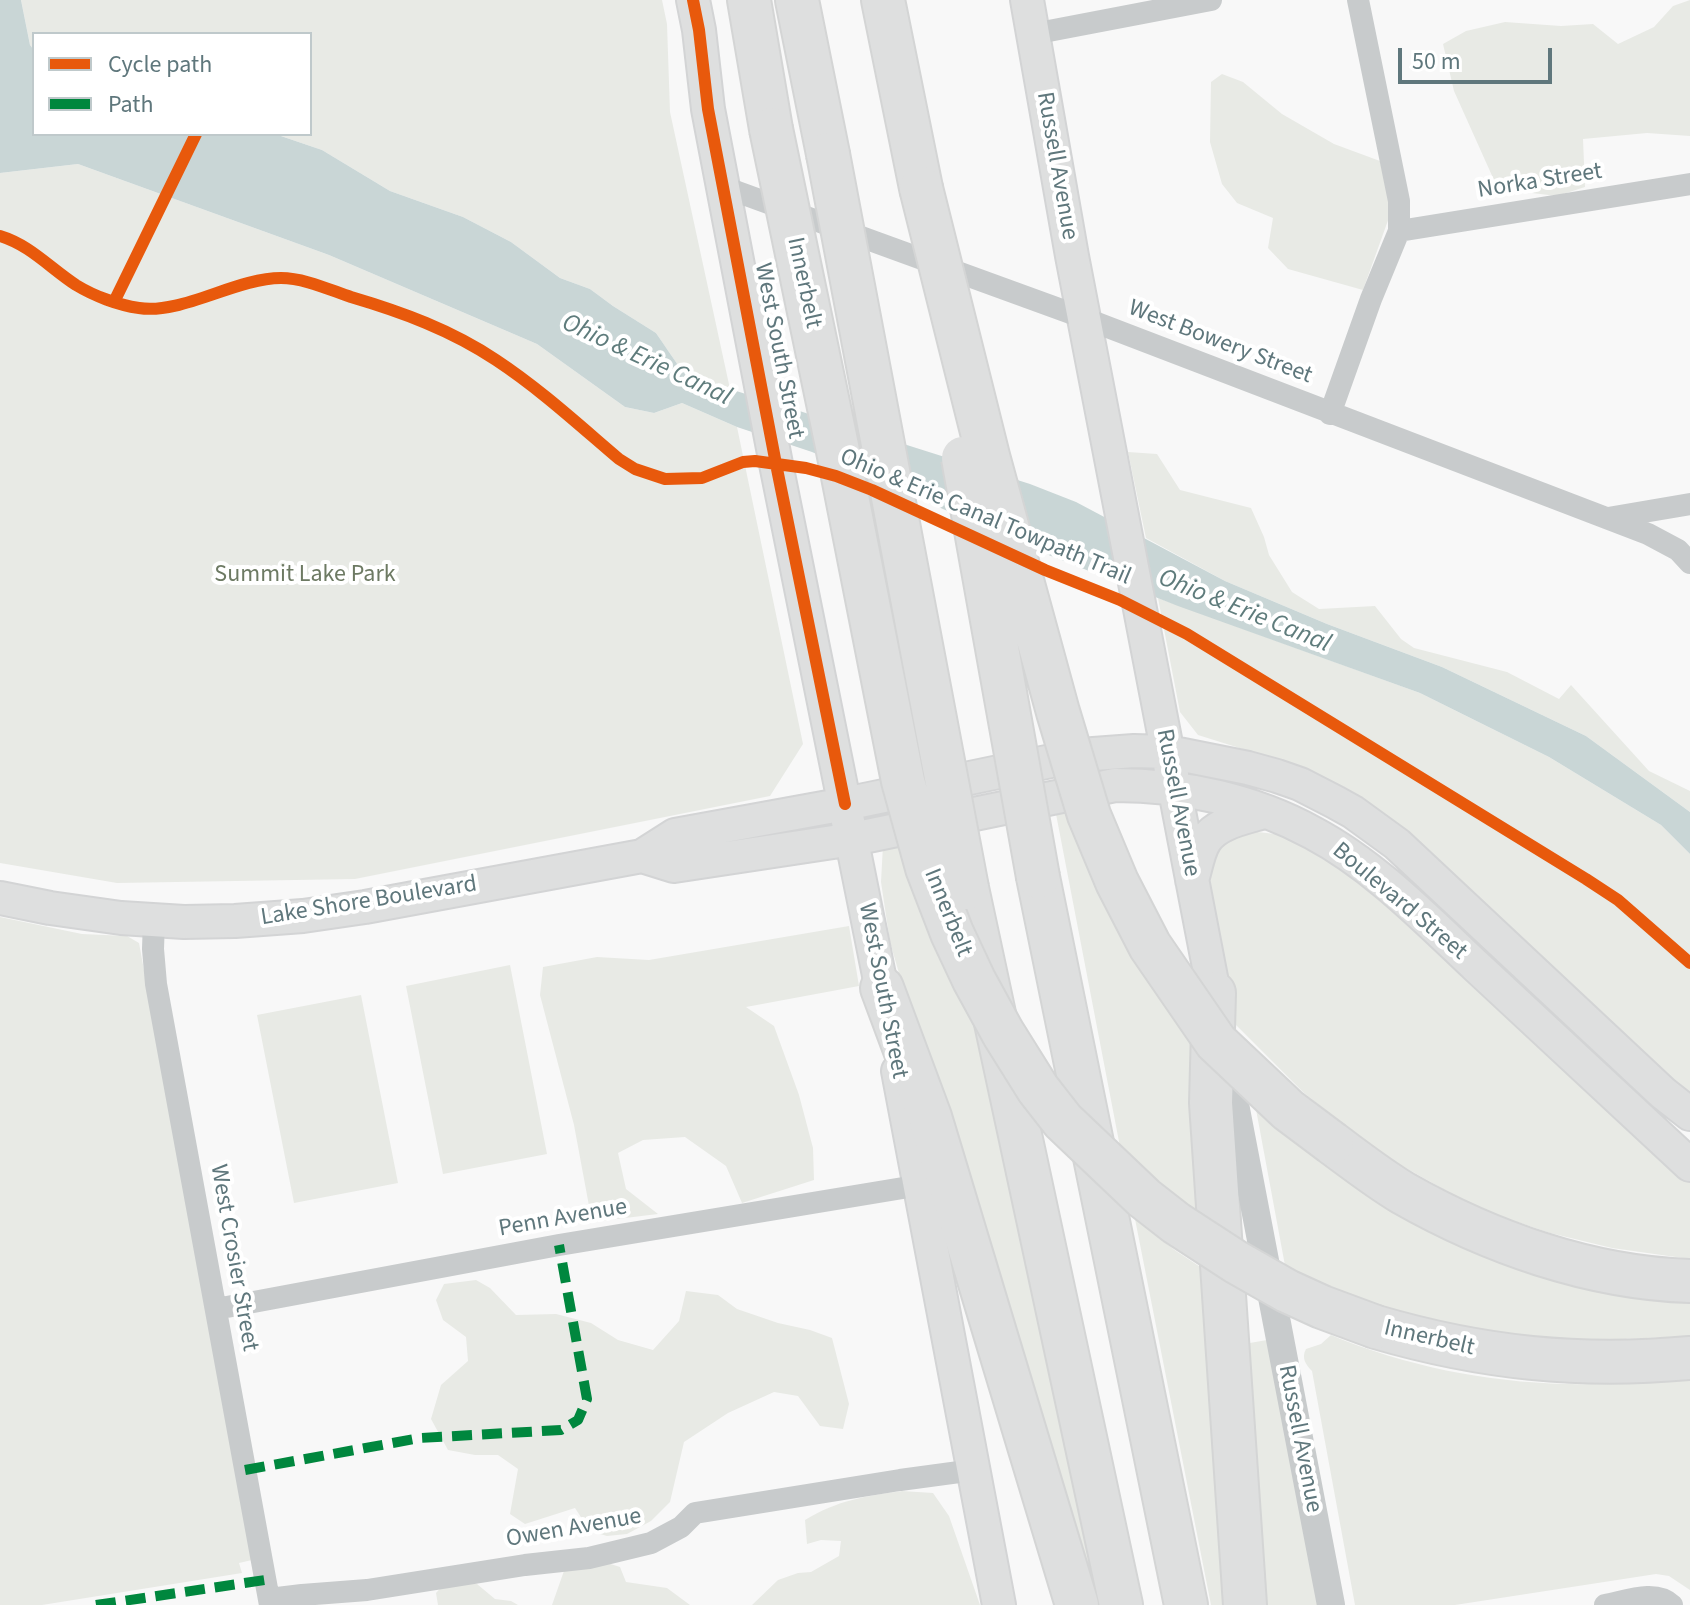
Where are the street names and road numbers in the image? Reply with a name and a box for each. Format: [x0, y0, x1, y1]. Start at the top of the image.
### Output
street label: Russell Avenue [1029, 90, 1083, 242]
street label: Norka Street [1476, 158, 1604, 206]
street label: Innerbelt [779, 235, 827, 331]
street label: West South Street [747, 261, 809, 441]
street label: West Bowery Street [1124, 295, 1316, 391]
street label: Ohio & Erie Canal Towpath Trail [835, 444, 1135, 592]
street label: Russell Avenue [1149, 727, 1205, 879]
street label: Boulevard Street [1326, 837, 1472, 967]
street label: Innerbelt [916, 865, 978, 961]
street label: Lake Shore Boulevard [259, 871, 479, 933]
street label: West South Street [851, 901, 913, 1081]
street label: West Crosier Street [202, 1162, 264, 1354]
street label: Penn Avenue [497, 1194, 629, 1244]
street label: Innerbelt [1381, 1315, 1477, 1363]
street label: Russell Avenue [1271, 1363, 1327, 1515]
street label: Owen Avenue [504, 1503, 644, 1555]

